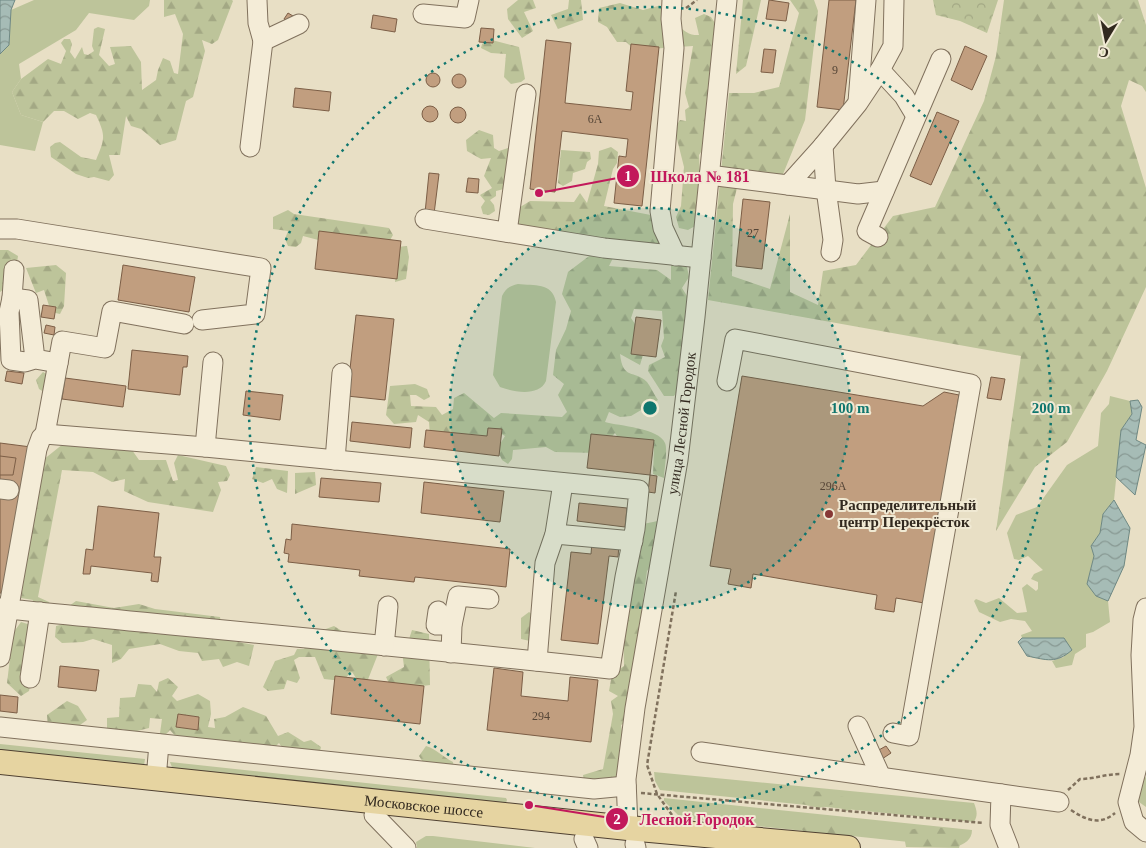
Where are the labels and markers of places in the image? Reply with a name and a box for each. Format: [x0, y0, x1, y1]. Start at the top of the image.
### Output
callout: Школа № 181 [615, 161, 760, 192]
centre of rings [641, 399, 659, 417]
place label: Распределительный центр Перекрёсток [839, 497, 977, 530]
marker: Распределительный центр Перекрёсток [823, 508, 835, 520]
callout: Лесной Городок [605, 804, 765, 835]

